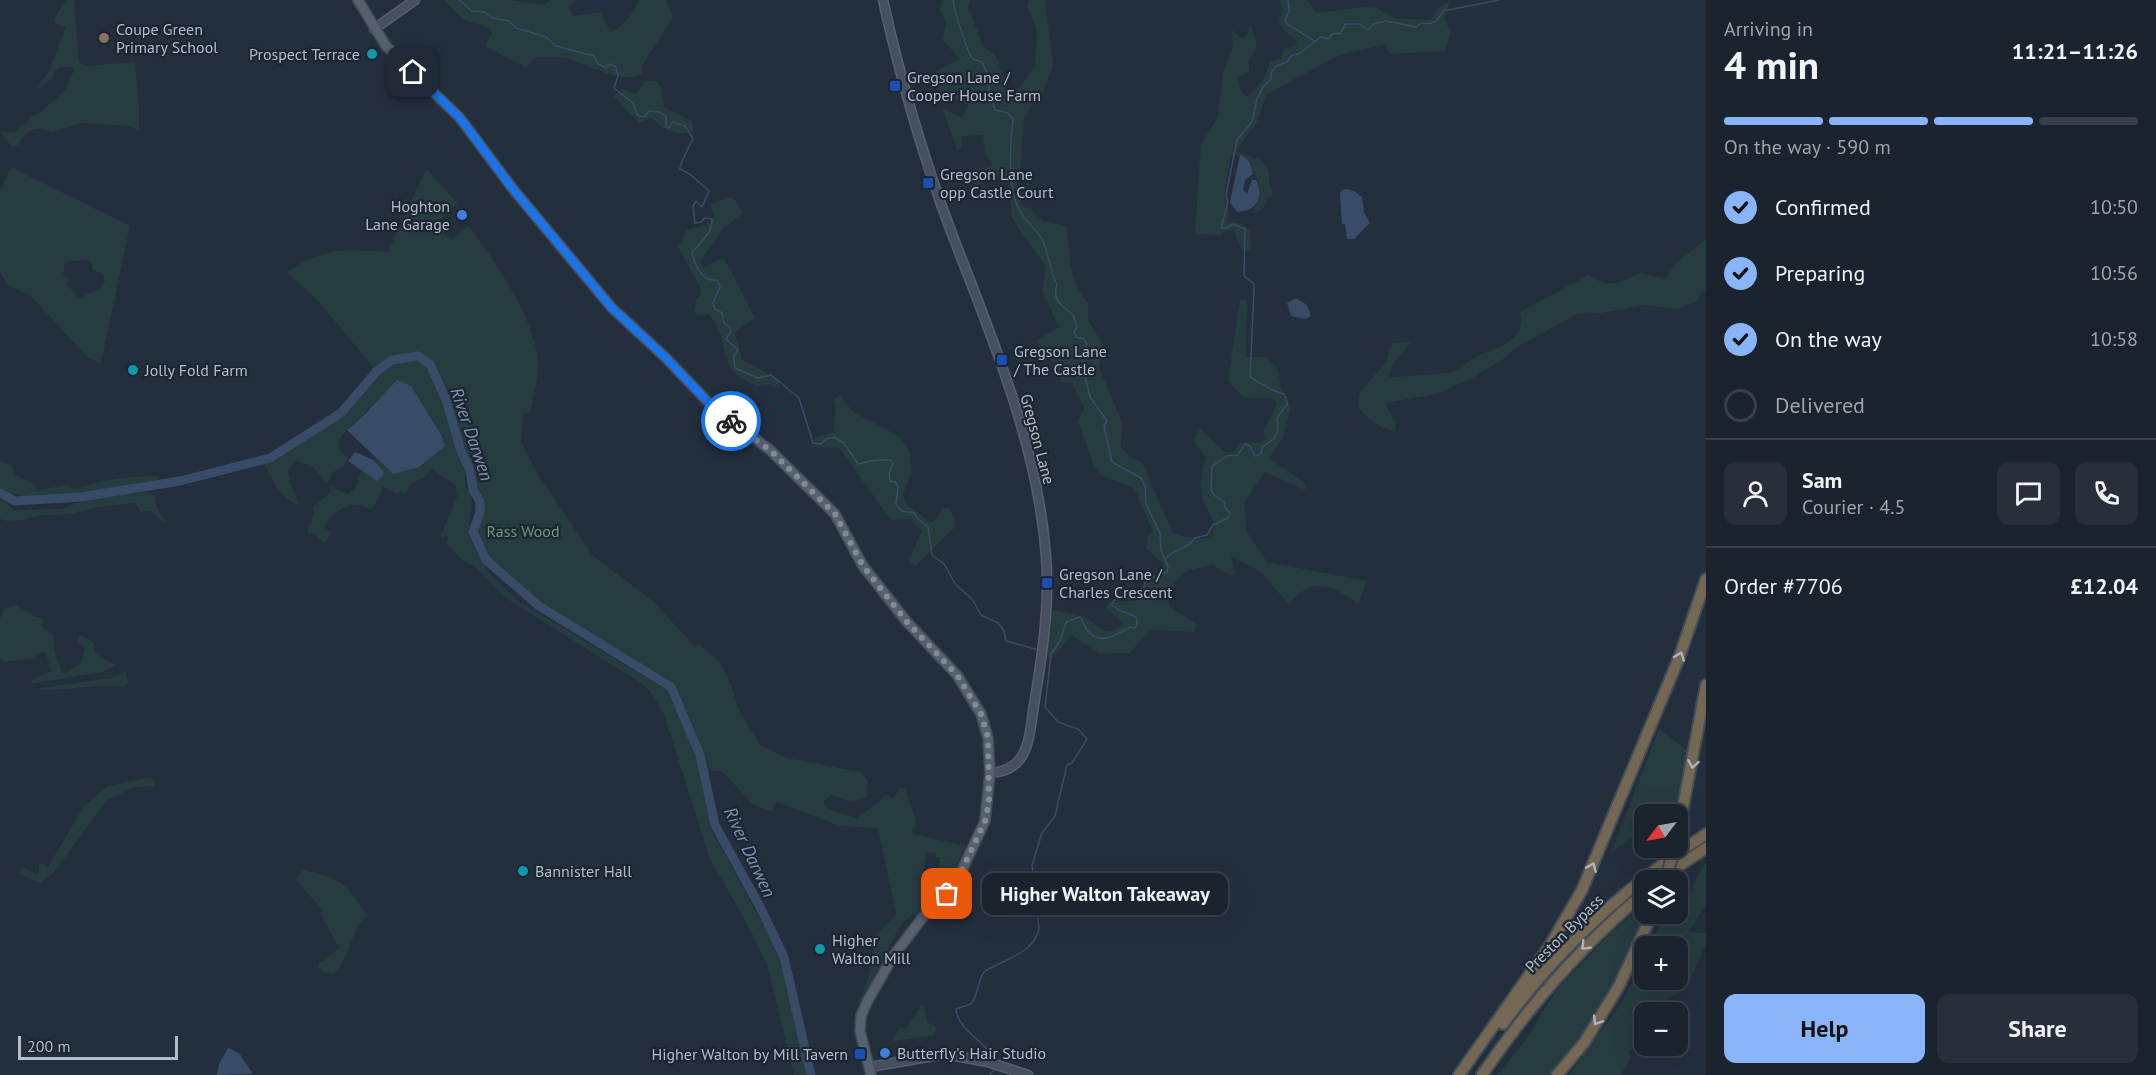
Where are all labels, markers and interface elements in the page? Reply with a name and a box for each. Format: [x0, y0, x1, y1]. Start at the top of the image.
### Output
text: Arriving in [1724, 16, 1813, 42]
place label: Coupe Green Primary School [116, 19, 218, 57]
marker: Coupe Green Primary School [97, 31, 111, 45]
text: 11:21–11:26 [2012, 37, 2138, 65]
text: 4 min [1724, 39, 1819, 90]
place label: Prospect Terrace [249, 44, 360, 64]
pin [387, 46, 438, 97]
marker: Prospect Terrace [365, 47, 379, 61]
icon: home [396, 55, 429, 88]
place label: Gregson Lane / Cooper House Farm [907, 67, 1041, 105]
marker: Gregson Lane / Cooper House Farm [888, 79, 902, 93]
text: On the way · 590 m [1724, 134, 1891, 160]
place label: Gregson Lane opp Castle Court [940, 164, 1054, 202]
marker: Gregson Lane opp Castle Court [921, 176, 935, 190]
icon: check [1724, 191, 1757, 224]
text: Confirmed [1775, 193, 1871, 221]
text: 10:50 [2090, 194, 2138, 220]
place label: Hoghton Lane Garage [365, 196, 450, 234]
marker: Hoghton Lane Garage [455, 208, 469, 222]
icon: check [1724, 257, 1757, 290]
text: Preparing [1775, 259, 1865, 287]
text: 10:56 [2090, 260, 2138, 286]
icon: check [1724, 323, 1757, 356]
text: On the way [1775, 325, 1882, 353]
text: 10:58 [2090, 326, 2138, 352]
place label: Gregson Lane / The Castle [1013, 341, 1107, 379]
marker: Gregson Lane / The Castle [995, 353, 1009, 367]
place label: Jolly Fold Farm [144, 360, 248, 380]
marker: Jolly Fold Farm [126, 363, 140, 377]
water label: River Darwen [445, 384, 499, 484]
courier [701, 391, 761, 451]
text: Delivered [1775, 391, 1865, 419]
street label: Gregson Lane [1016, 392, 1060, 486]
icon: bike [715, 405, 748, 438]
button: person [1724, 462, 1787, 525]
button: chat [1997, 462, 2060, 525]
button: phone [2075, 462, 2138, 525]
text: Sam [1802, 466, 1842, 494]
text: Courier · 4.5 [1802, 494, 1905, 520]
park label: Rass Wood [486, 521, 560, 541]
place label: Gregson Lane / Charles Crescent [1059, 564, 1173, 602]
text: Order #7706 [1724, 572, 1843, 600]
text: £12.04 [2070, 572, 2138, 600]
marker: Gregson Lane / Charles Crescent [1040, 576, 1054, 590]
one-way arrow [1672, 651, 1685, 662]
one-way arrow [1687, 759, 1699, 768]
water label: River Darwen [719, 803, 781, 901]
north arrow [1634, 804, 1688, 858]
map controls [1634, 804, 1688, 1056]
place label: Bannister Hall [535, 861, 632, 881]
one-way arrow [1585, 863, 1597, 874]
marker: Bannister Hall [516, 864, 530, 878]
pin [921, 868, 972, 919]
button: layers [1634, 870, 1688, 924]
callout: Higher Walton Takeaway [983, 873, 1229, 915]
icon: bag [930, 877, 963, 910]
text: Higher Walton Takeaway [1000, 881, 1210, 907]
street label: Preston Bypass [1521, 890, 1607, 976]
place label: Higher Walton Mill [832, 930, 911, 968]
button: + [1634, 936, 1688, 990]
one-way arrow [1582, 939, 1593, 950]
marker: Higher Walton Mill [813, 942, 827, 956]
button: Help [1724, 994, 1925, 1063]
button: Share [1937, 994, 2138, 1063]
button: − [1634, 1002, 1688, 1056]
one-way arrow [1593, 1015, 1604, 1026]
scale bar [18, 1033, 178, 1060]
text: 200 m [27, 1036, 70, 1056]
place label: Butterfly's Hair Studio [897, 1043, 1046, 1063]
place label: Higher Walton by Mill Tavern [651, 1044, 848, 1064]
marker: Butterfly's Hair Studio [878, 1046, 892, 1060]
marker: Higher Walton by Mill Tavern [853, 1047, 867, 1061]

